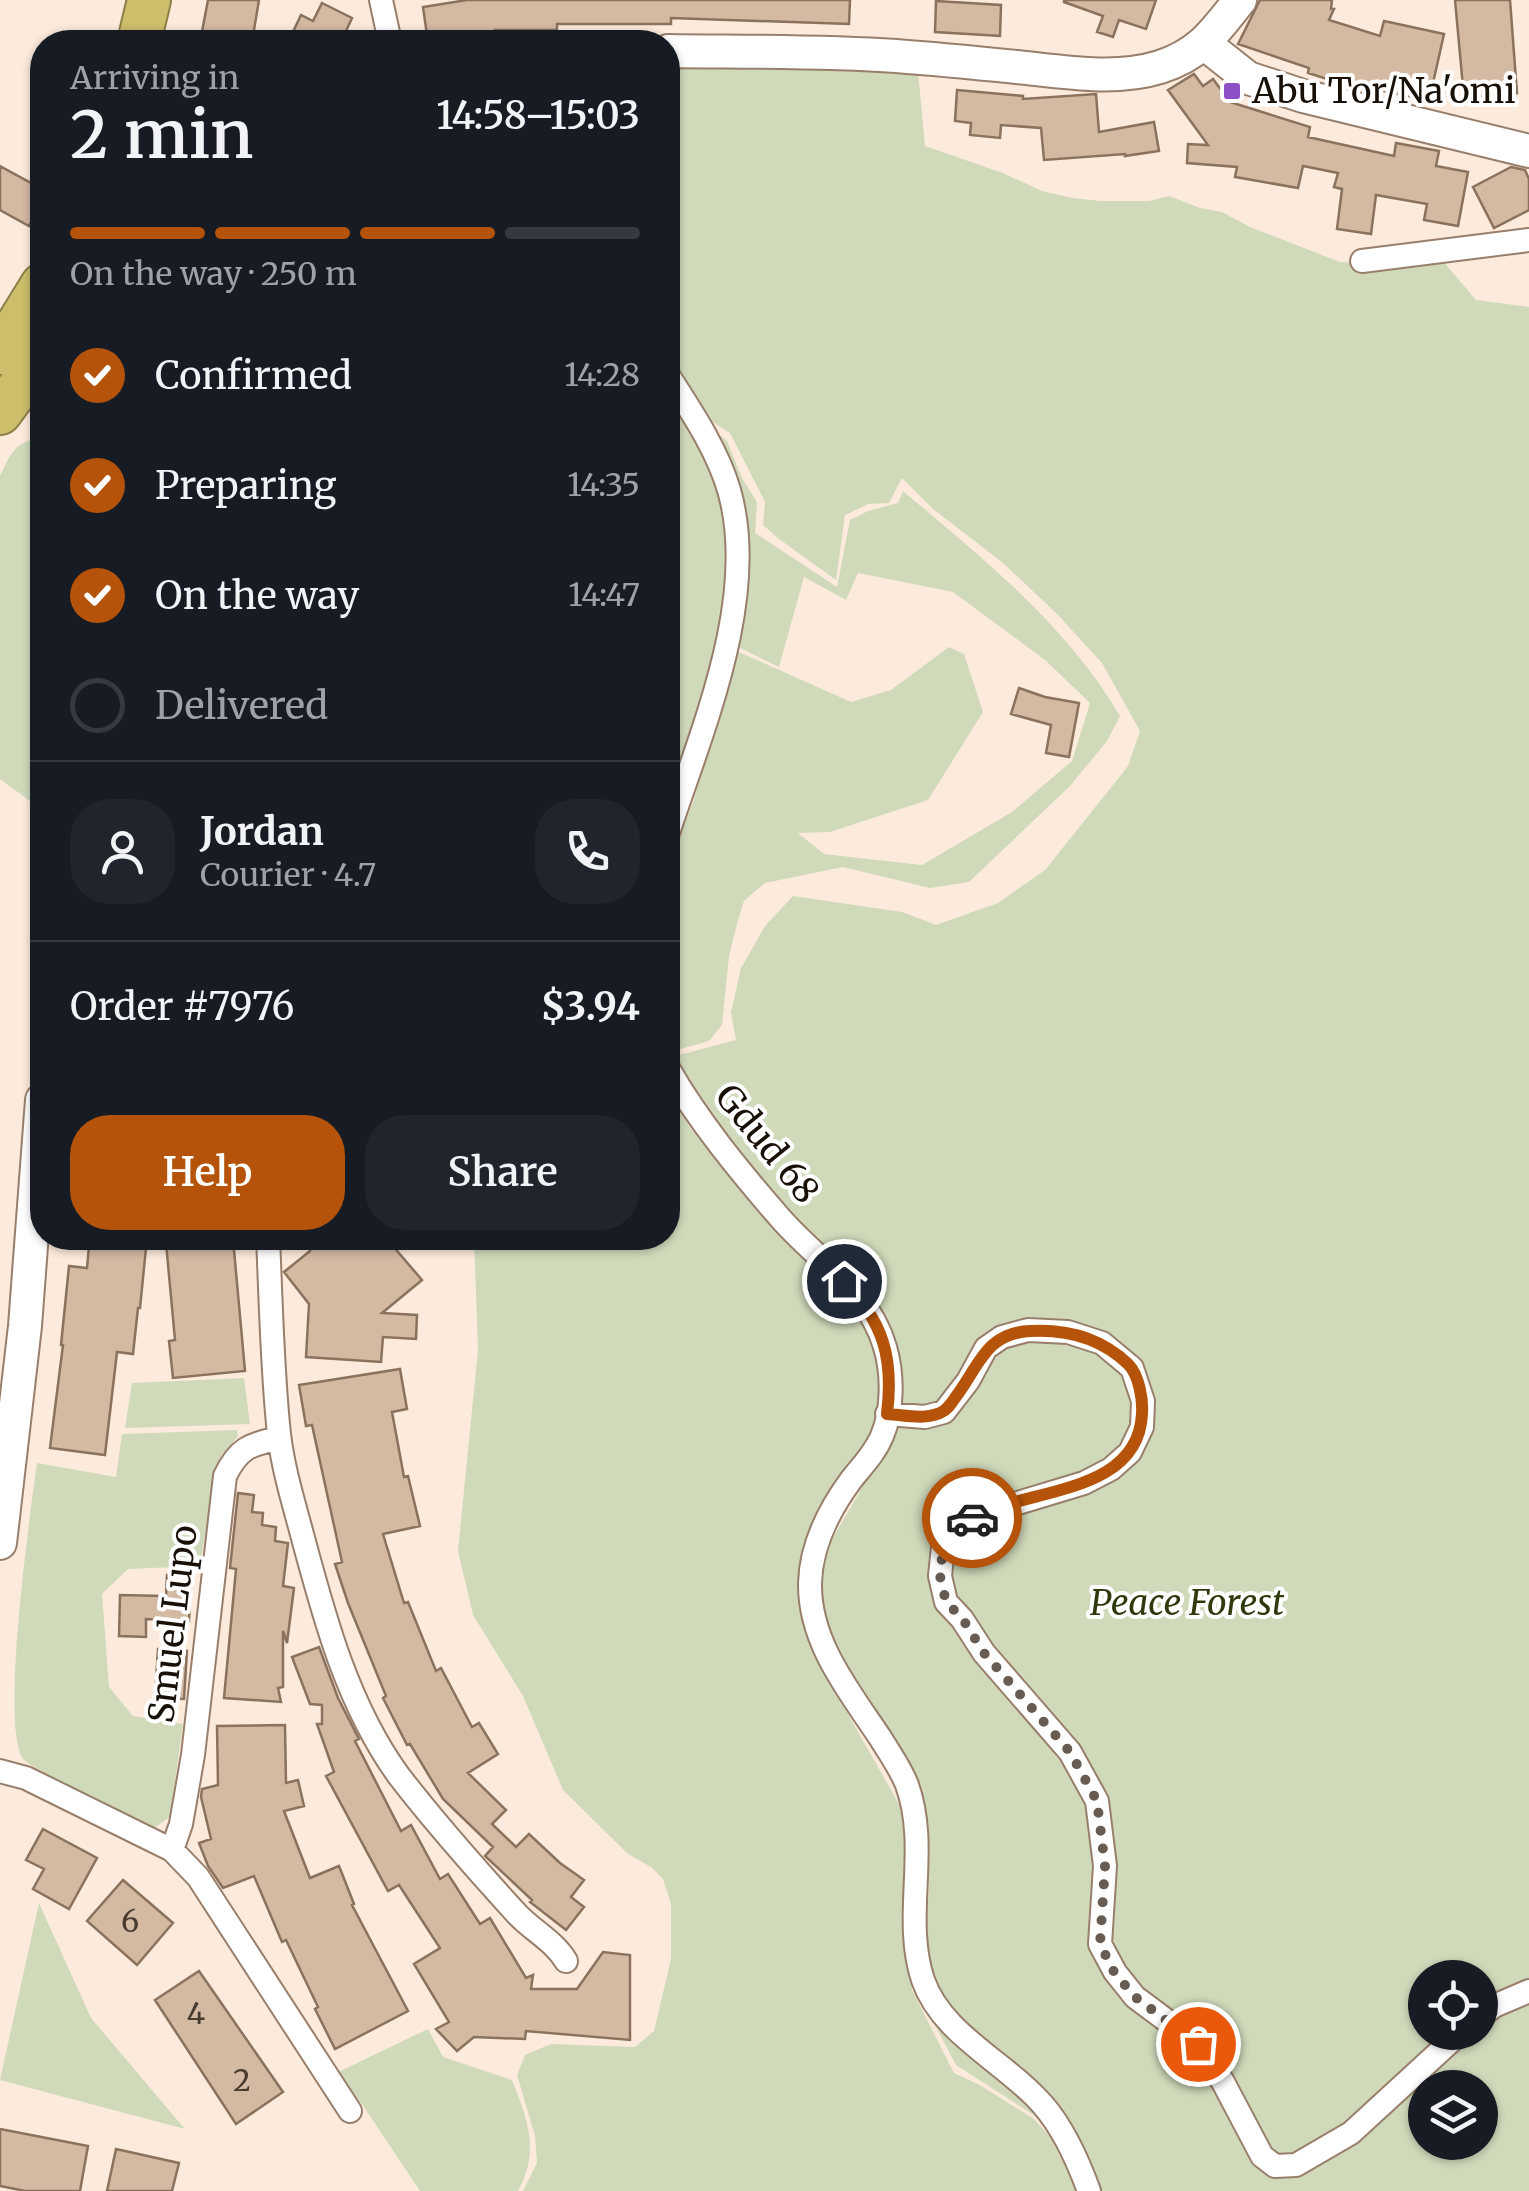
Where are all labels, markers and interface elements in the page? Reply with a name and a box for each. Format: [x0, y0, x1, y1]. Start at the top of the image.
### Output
text: Arriving in [70, 58, 239, 98]
place label: Abu Tor/Na'omi [1251, 69, 1516, 113]
marker: Abu Tor/Na'omi [1221, 80, 1243, 102]
text: 14:58–15:03 [436, 92, 640, 139]
text: 2 min [70, 94, 254, 176]
text: On the way · 250 m [70, 254, 357, 294]
icon: check [70, 348, 125, 403]
text: Confirmed [155, 352, 352, 399]
text: 14:28 [564, 355, 640, 395]
icon: check [70, 458, 125, 513]
text: Preparing [155, 462, 337, 509]
text: 14:35 [567, 465, 640, 505]
icon: check [70, 568, 125, 623]
text: On the way [155, 572, 359, 619]
text: 14:47 [568, 575, 640, 615]
text: Delivered [155, 682, 328, 729]
button: person [70, 799, 175, 904]
button: phone [535, 799, 640, 904]
text: Jordan [200, 808, 324, 855]
text: Courier · 4.7 [200, 855, 376, 895]
text: Order #7976 [70, 983, 294, 1030]
text: $3.94 [541, 983, 640, 1030]
street label: Gdud 68 [706, 1076, 828, 1212]
button: Help [70, 1115, 345, 1230]
button: Share [365, 1115, 640, 1230]
pin [802, 1239, 887, 1324]
icon: home [817, 1254, 872, 1309]
courier [922, 1468, 1022, 1568]
icon: car [945, 1491, 1000, 1546]
street label: Smuel Lupo [139, 1523, 207, 1725]
park label: Peace Forest [1090, 1581, 1285, 1625]
house number: 6 [121, 1902, 139, 1940]
map controls [1408, 1960, 1498, 2160]
button: locate [1408, 1960, 1498, 2050]
house number: 4 [187, 1994, 205, 2032]
pin [1156, 2002, 1241, 2087]
icon: bag [1171, 2017, 1226, 2072]
house number: 2 [233, 2061, 251, 2099]
button: layers [1408, 2070, 1498, 2160]

